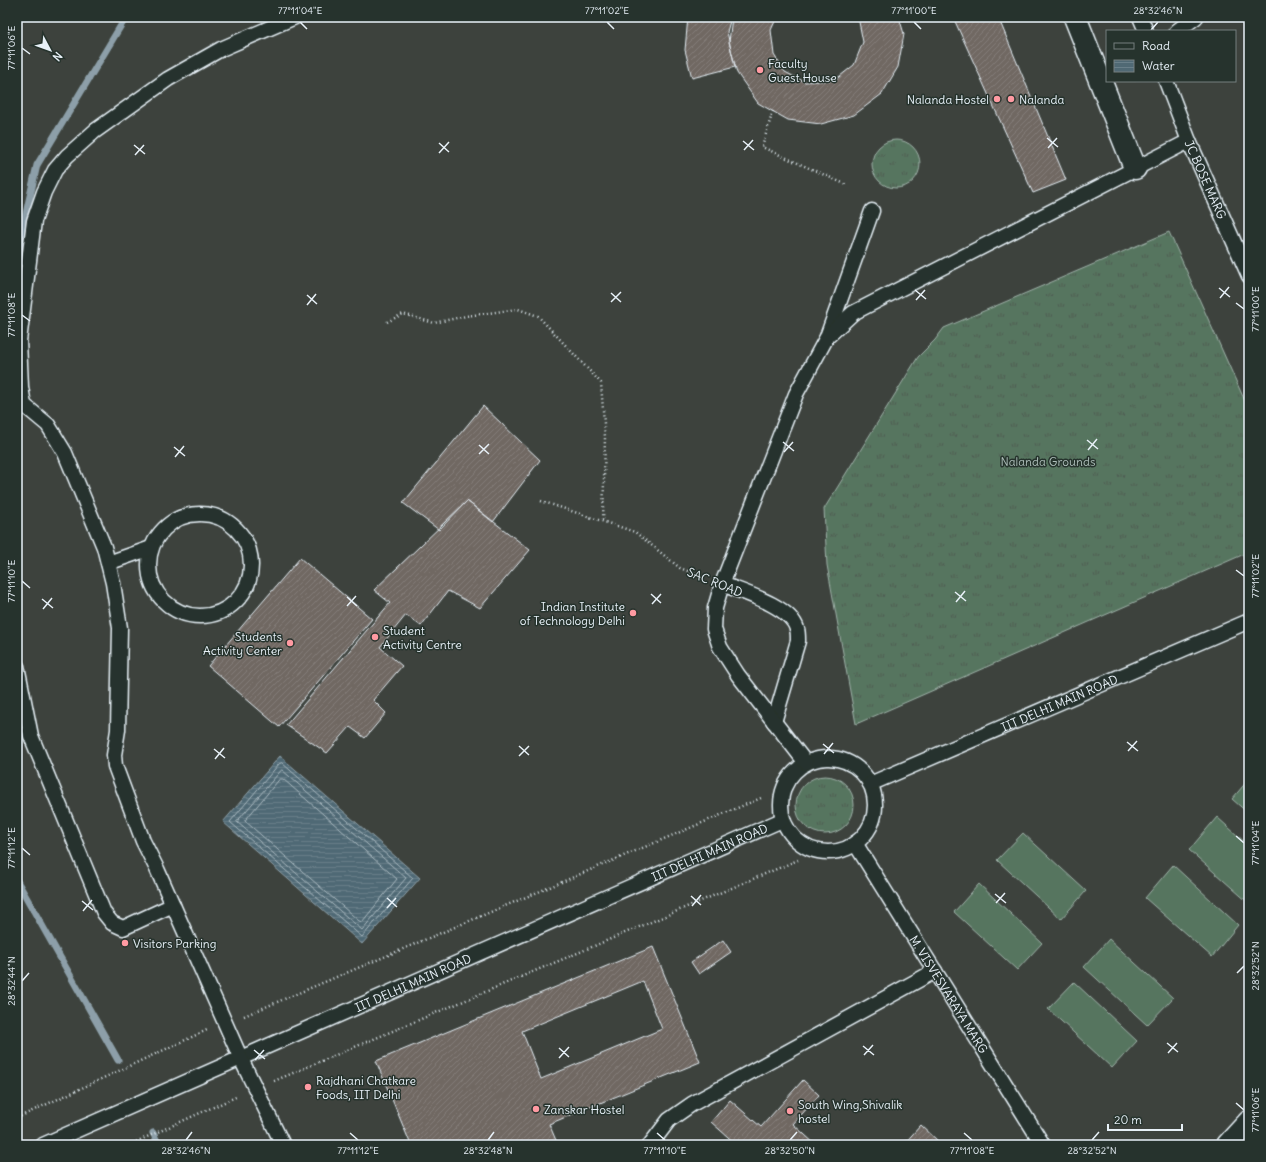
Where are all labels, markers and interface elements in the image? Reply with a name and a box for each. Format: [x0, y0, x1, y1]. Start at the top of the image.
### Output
text: 77°11'04"E [278, 4, 322, 17]
text: 77°11'02"E [585, 4, 629, 17]
text: 77°11'00"E [891, 4, 937, 17]
text: 28°32'46"N [1133, 4, 1183, 17]
text: 77°11'06"E [5, 26, 18, 70]
north arrow [30, 30, 70, 70]
legend [1106, 30, 1236, 82]
text: Road [1142, 38, 1170, 53]
text: N [50, 49, 65, 64]
place label: Faculty Guest House [768, 56, 837, 85]
text: Water [1142, 58, 1175, 73]
marker: Faculty Guest House [755, 65, 765, 75]
place label: Nalanda Hostel [907, 92, 989, 107]
place label: Nalanda [1019, 92, 1065, 107]
marker: Nalanda Hostel [992, 94, 1002, 104]
marker: Nalanda [1006, 94, 1016, 104]
street label: JC BOSE MARG [1182, 137, 1230, 221]
text: 77°11'00"E [1249, 286, 1262, 332]
text: 77°11'08"E [5, 293, 18, 337]
park label: Nalanda Grounds [1001, 454, 1095, 469]
text: 77°11'02"E [1249, 554, 1262, 598]
text: 77°11'10"E [5, 559, 18, 602]
street label: SAC ROAD [685, 564, 745, 600]
place label: Indian Institute of Technology Delhi [520, 599, 625, 628]
marker: Indian Institute of Technology Delhi [628, 608, 638, 618]
place label: Student Activity Centre [383, 623, 462, 652]
place label: Students Activity Center [203, 629, 282, 658]
marker: Student Activity Centre [370, 632, 380, 642]
marker: Students Activity Center [285, 638, 295, 648]
street label: IIT DELHI MAIN ROAD [999, 671, 1120, 734]
street label: IIT DELHI MAIN ROAD [649, 820, 770, 884]
text: 77°11'04"E [1249, 821, 1262, 865]
text: 77°11'12"E [5, 827, 18, 869]
street label: M. VISVESVARAYA MARG [907, 932, 992, 1056]
place label: Visitors Parking [133, 936, 216, 951]
marker: Visitors Parking [120, 938, 130, 948]
text: 28°32'52"N [1249, 941, 1262, 991]
street label: IIT DELHI MAIN ROAD [352, 950, 473, 1014]
text: 28°32'44"N [5, 956, 18, 1006]
place label: Rajdhani Chatkare Foods, IIT Delhi [316, 1073, 416, 1102]
marker: Rajdhani Chatkare Foods, IIT Delhi [303, 1082, 313, 1092]
text: 77°11'06"E [1249, 1088, 1262, 1132]
place label: South Wing,Shivalik hostel [798, 1097, 902, 1126]
place label: Zanskar Hostel [544, 1102, 624, 1117]
marker: Zanskar Hostel [531, 1104, 541, 1114]
marker: South Wing,Shivalik hostel [785, 1106, 795, 1116]
scale bar [1108, 1106, 1182, 1132]
text: 20 m [1114, 1112, 1142, 1127]
text: 28°32'46"N [161, 1144, 211, 1157]
text: 77°11'12"E [337, 1144, 379, 1157]
text: 28°32'48"N [463, 1144, 513, 1157]
text: 77°11'10"E [644, 1144, 687, 1157]
text: 28°32'50"N [765, 1144, 815, 1157]
text: 77°11'08"E [950, 1144, 994, 1157]
text: 28°32'52"N [1067, 1144, 1117, 1157]

